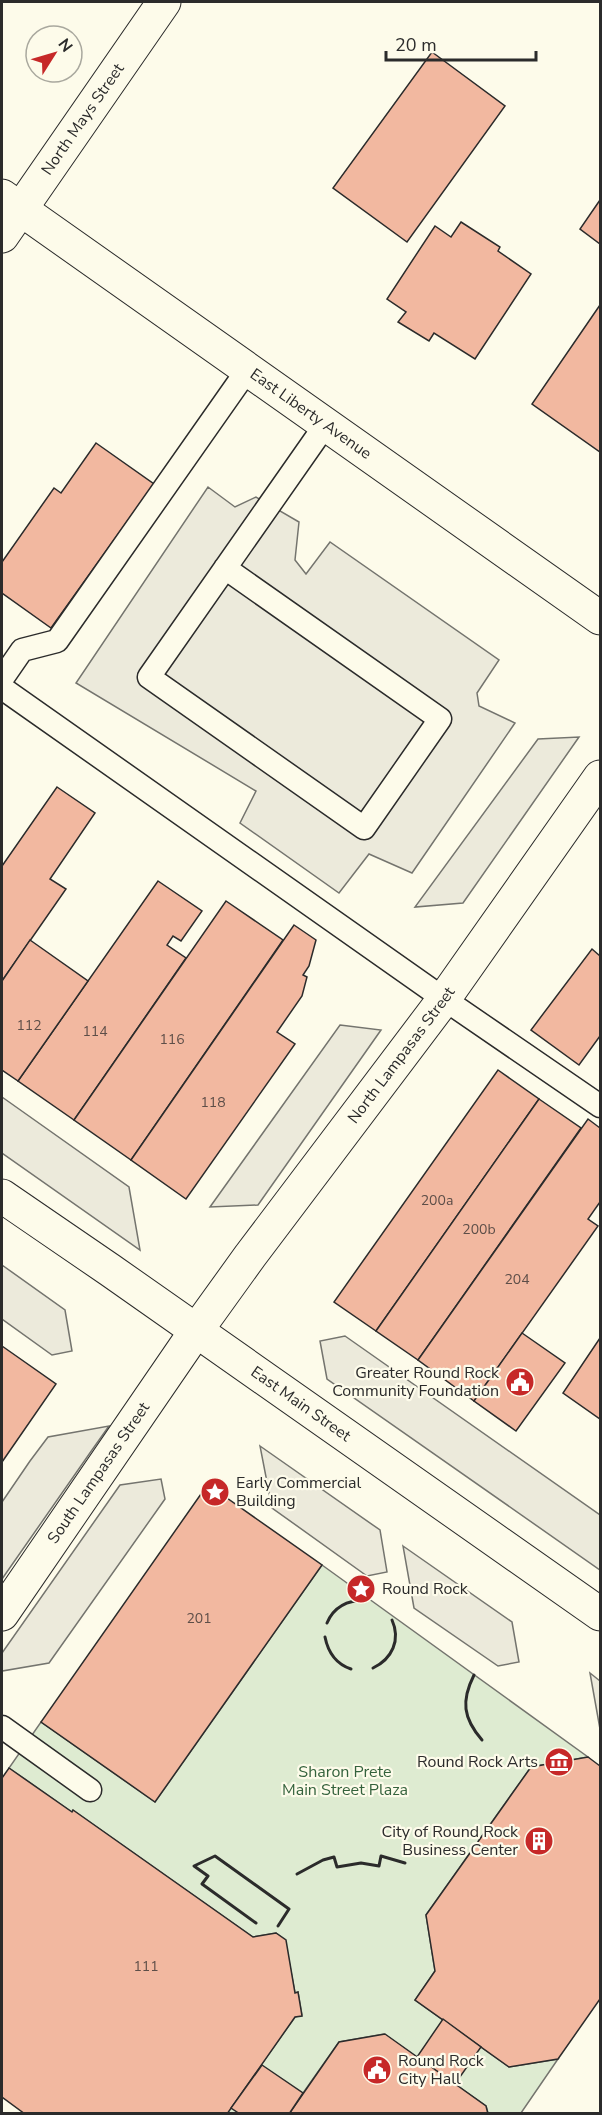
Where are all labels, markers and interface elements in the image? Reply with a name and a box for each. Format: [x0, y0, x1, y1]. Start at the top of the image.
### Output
north arrow [24, 24, 84, 84]
scale bar [386, 24, 536, 62]
text: 20 m [395, 33, 437, 57]
text: N [53, 34, 78, 57]
street label: North Mays Street [36, 59, 130, 180]
street label: East Liberty Avenue [246, 363, 376, 464]
street label: North Lampasas Street [343, 982, 460, 1128]
house number: 112 [16, 1016, 42, 1035]
house number: 114 [82, 1022, 108, 1041]
house number: 116 [159, 1030, 185, 1049]
house number: 118 [200, 1093, 226, 1112]
house number: 200a [421, 1191, 453, 1210]
house number: 200b [462, 1220, 496, 1239]
house number: 204 [504, 1270, 530, 1289]
street label: East Main Street [246, 1361, 356, 1447]
place label: Greater Round Rock Community Foundation [332, 1362, 500, 1402]
public building icon: Greater Round Rock Community Foundation [504, 1366, 536, 1398]
street label: South Lampasas Street [42, 1398, 155, 1548]
place label: Early Commercial Building [236, 1472, 362, 1512]
place icon: Early Commercial Building [199, 1476, 231, 1508]
place icon: Round Rock [345, 1573, 377, 1605]
place label: Round Rock [382, 1578, 469, 1600]
house number: 201 [186, 1609, 212, 1628]
museum icon: Round Rock Arts [543, 1746, 575, 1778]
place label: Round Rock Arts [417, 1751, 538, 1773]
park label: Sharon Prete Main Street Plaza [282, 1761, 408, 1801]
place label: City of Round Rock Business Center [381, 1821, 519, 1861]
building icon: City of Round Rock Business Center [523, 1825, 555, 1857]
house number: 111 [133, 1957, 159, 1976]
place label: Round Rock City Hall [398, 2050, 485, 2090]
public building icon: Round Rock City Hall [361, 2054, 393, 2086]

